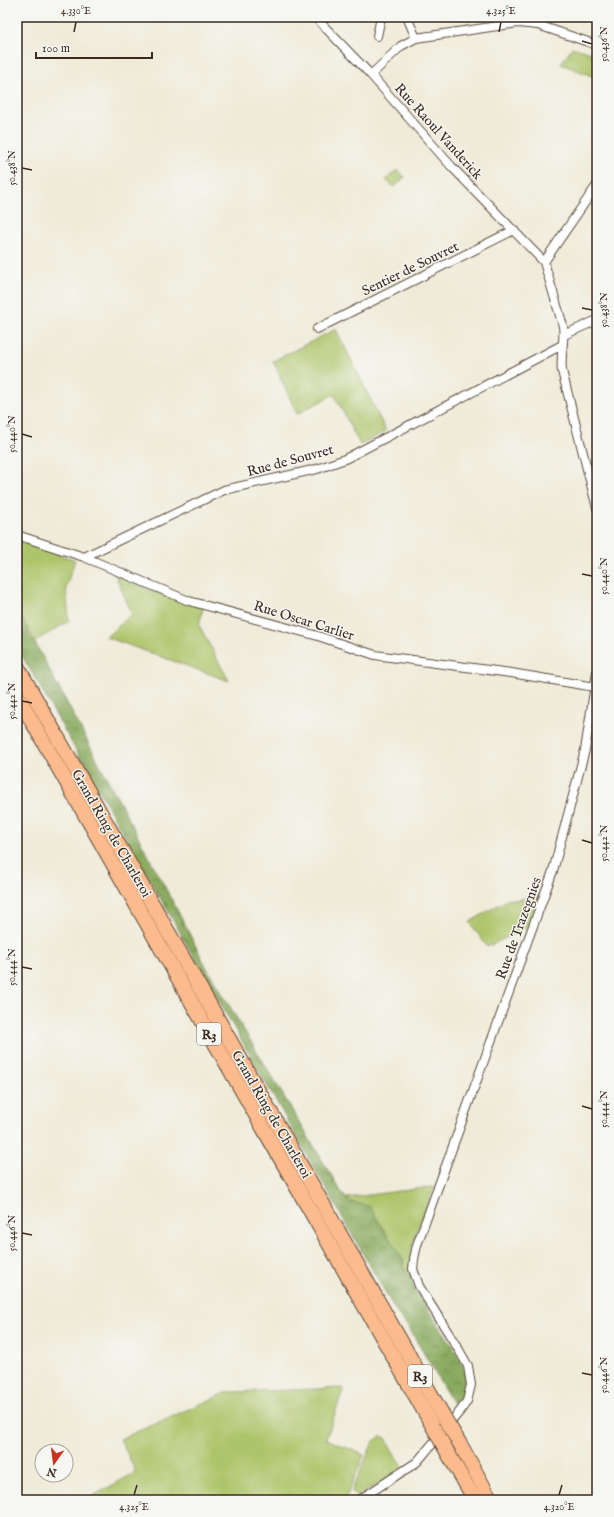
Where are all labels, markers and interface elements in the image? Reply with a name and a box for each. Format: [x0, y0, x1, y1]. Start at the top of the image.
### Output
text: 4.330°E [61, 5, 91, 18]
text: 4.325°E [486, 5, 516, 18]
text: 50.436°N [598, 26, 611, 62]
scale bar [36, 34, 152, 60]
text: 100 m [42, 41, 70, 56]
street label: Rue Raoul Vanderick [390, 80, 487, 184]
text: 50.438°N [6, 150, 19, 186]
street label: Sentier de Souvret [359, 238, 462, 300]
text: 50.438°N [598, 292, 611, 328]
text: 50.440°N [6, 415, 19, 453]
street label: Rue de Souvret [245, 441, 336, 481]
text: 50.440°N [598, 557, 611, 595]
street label: Rue Oscar Carlier [251, 597, 356, 645]
text: 50.442°N [6, 682, 19, 720]
street label: Grand Ring de Charleroi [67, 766, 155, 901]
text: 50.442°N [598, 824, 611, 862]
street label: Rue de Trazegnies [492, 875, 546, 982]
text: 50.444°N [6, 948, 19, 986]
road number: R3 [197, 1023, 221, 1045]
street label: Grand Ring de Charleroi [227, 1047, 315, 1182]
text: 50.444°N [598, 1090, 611, 1128]
text: 50.446°N [6, 1214, 19, 1251]
text: 50.446°N [598, 1356, 611, 1393]
road number: R3 [408, 1365, 432, 1387]
north arrow [34, 1443, 74, 1483]
text: N [45, 1464, 59, 1480]
text: 4.325°E [119, 1501, 149, 1514]
text: 4.320°E [544, 1501, 574, 1514]

